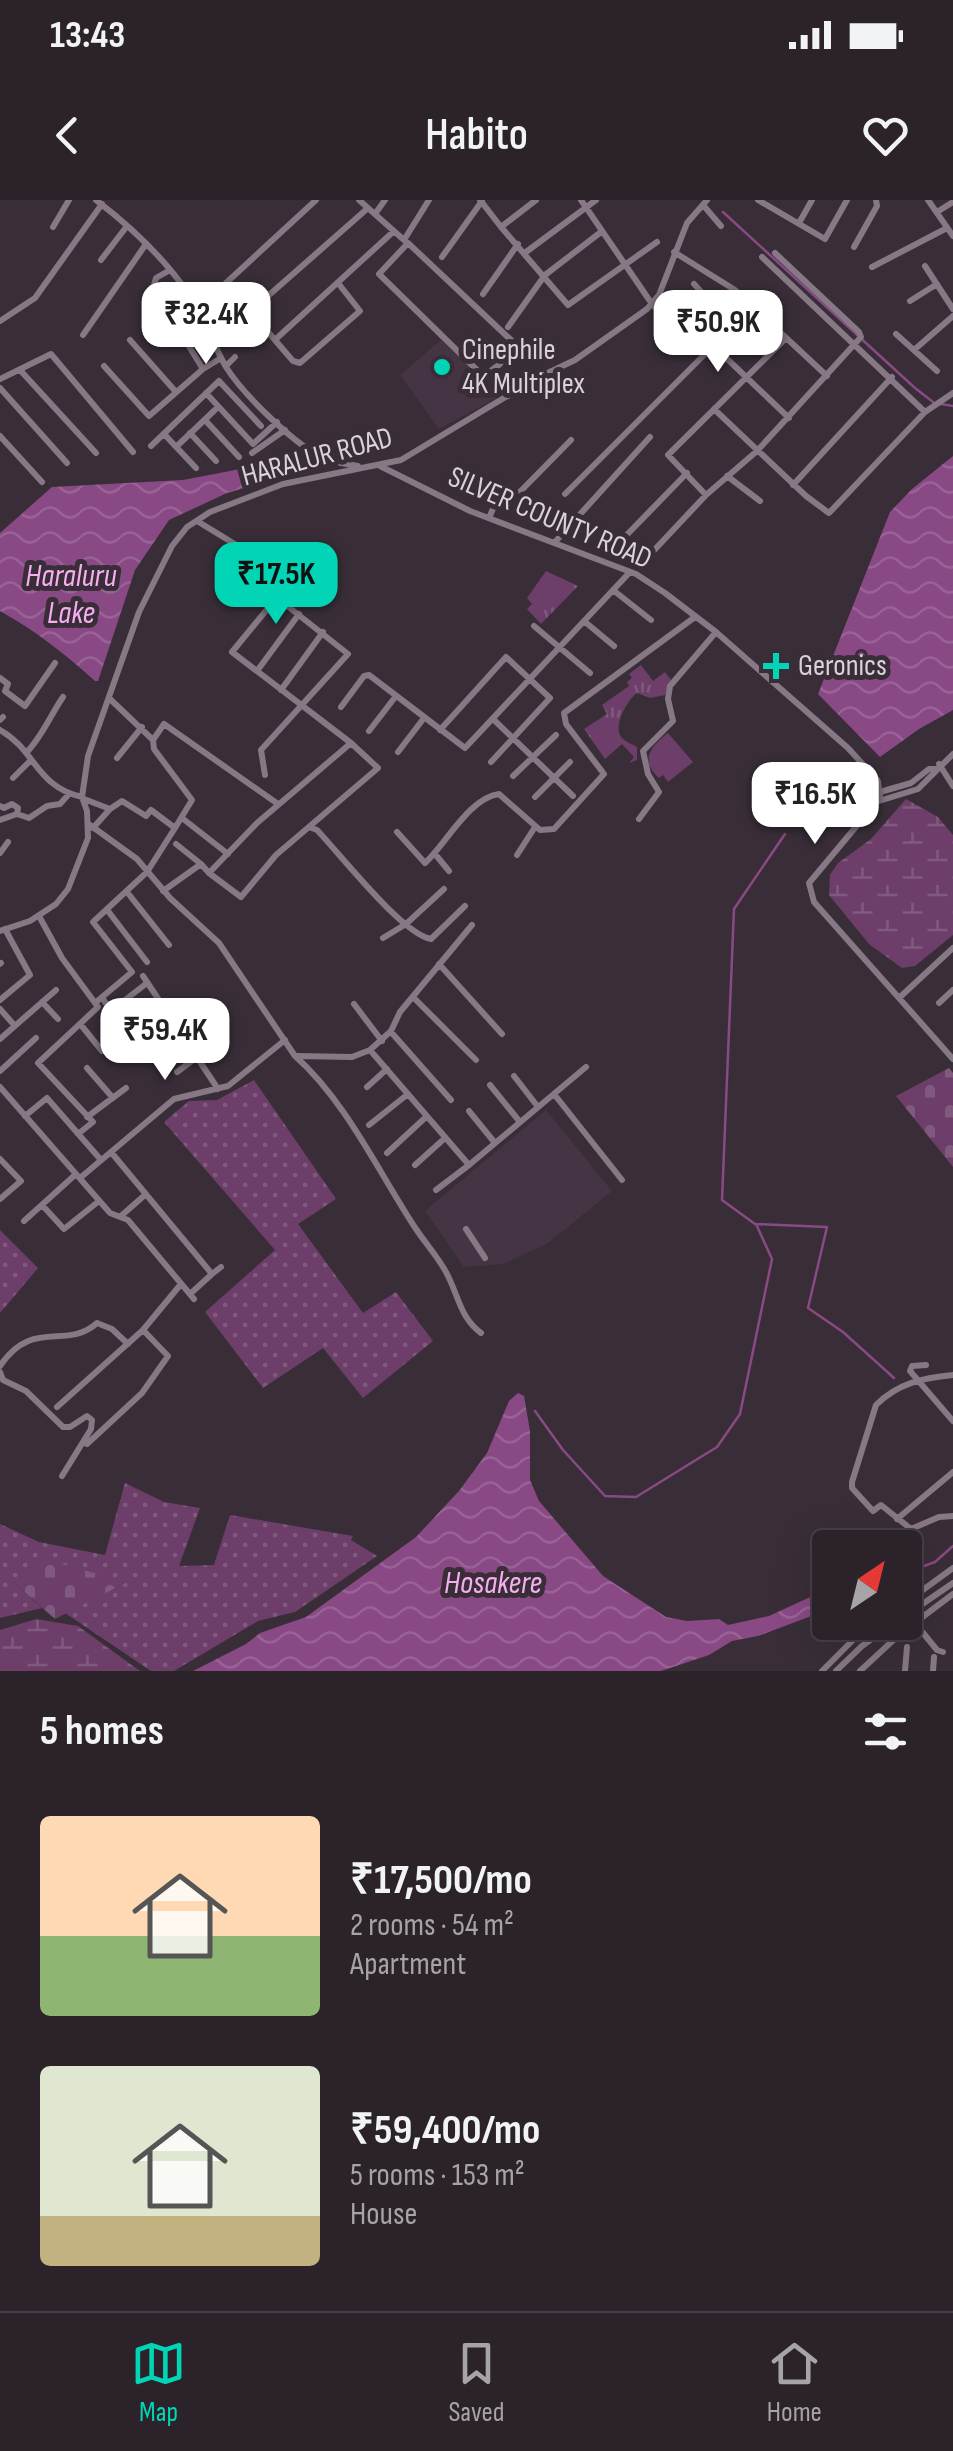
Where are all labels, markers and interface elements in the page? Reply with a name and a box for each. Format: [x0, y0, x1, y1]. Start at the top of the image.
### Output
text: 13:43 [50, 13, 125, 58]
icon: back [40, 108, 95, 163]
text: Habito [425, 108, 528, 163]
icon: heart [858, 108, 913, 163]
pin: ₹32.4K [125, 282, 287, 367]
pin: ₹50.9K [637, 290, 799, 375]
text: ₹32.4K [164, 295, 248, 334]
text: ₹50.9K [676, 303, 760, 342]
place label: Cinephile 4K Multiplex [462, 332, 585, 402]
marker: Cinephile 4K Multiplex [431, 356, 453, 378]
street label: HARALUR ROAD [238, 420, 396, 494]
street label: SILVER COUNTY ROAD [443, 459, 657, 577]
pin: ₹17.5K [195, 542, 357, 627]
text: ₹17.5K [237, 555, 315, 594]
water label: Haraluru Lake [25, 557, 117, 633]
place label: Geronics [798, 648, 887, 684]
marker: Geronics [763, 653, 789, 679]
pin: ₹16.5K [734, 762, 896, 847]
text: ₹16.5K [774, 775, 856, 814]
pin: ₹59.4K [84, 998, 246, 1083]
text: ₹59.4K [122, 1011, 208, 1050]
north arrow [812, 1530, 922, 1640]
map controls [812, 1530, 922, 1640]
water label: Hosakere [444, 1564, 542, 1603]
icon: filters [858, 1704, 913, 1759]
text: 5 homes [40, 1706, 164, 1757]
text: ₹17,500/mo [350, 1855, 532, 1906]
icon: home [120, 1856, 240, 1976]
text: 2 rooms · 54 m² [350, 1906, 514, 1945]
text: Apartment [350, 1945, 466, 1984]
text: ₹59,400/mo [350, 2105, 540, 2156]
icon: home [120, 2106, 240, 2226]
text: 5 rooms · 153 m² [350, 2156, 525, 2195]
text: House [350, 2195, 417, 2234]
tab: Map [131, 2336, 186, 2429]
tab: Saved [448, 2336, 505, 2429]
tab: Home [767, 2336, 822, 2429]

